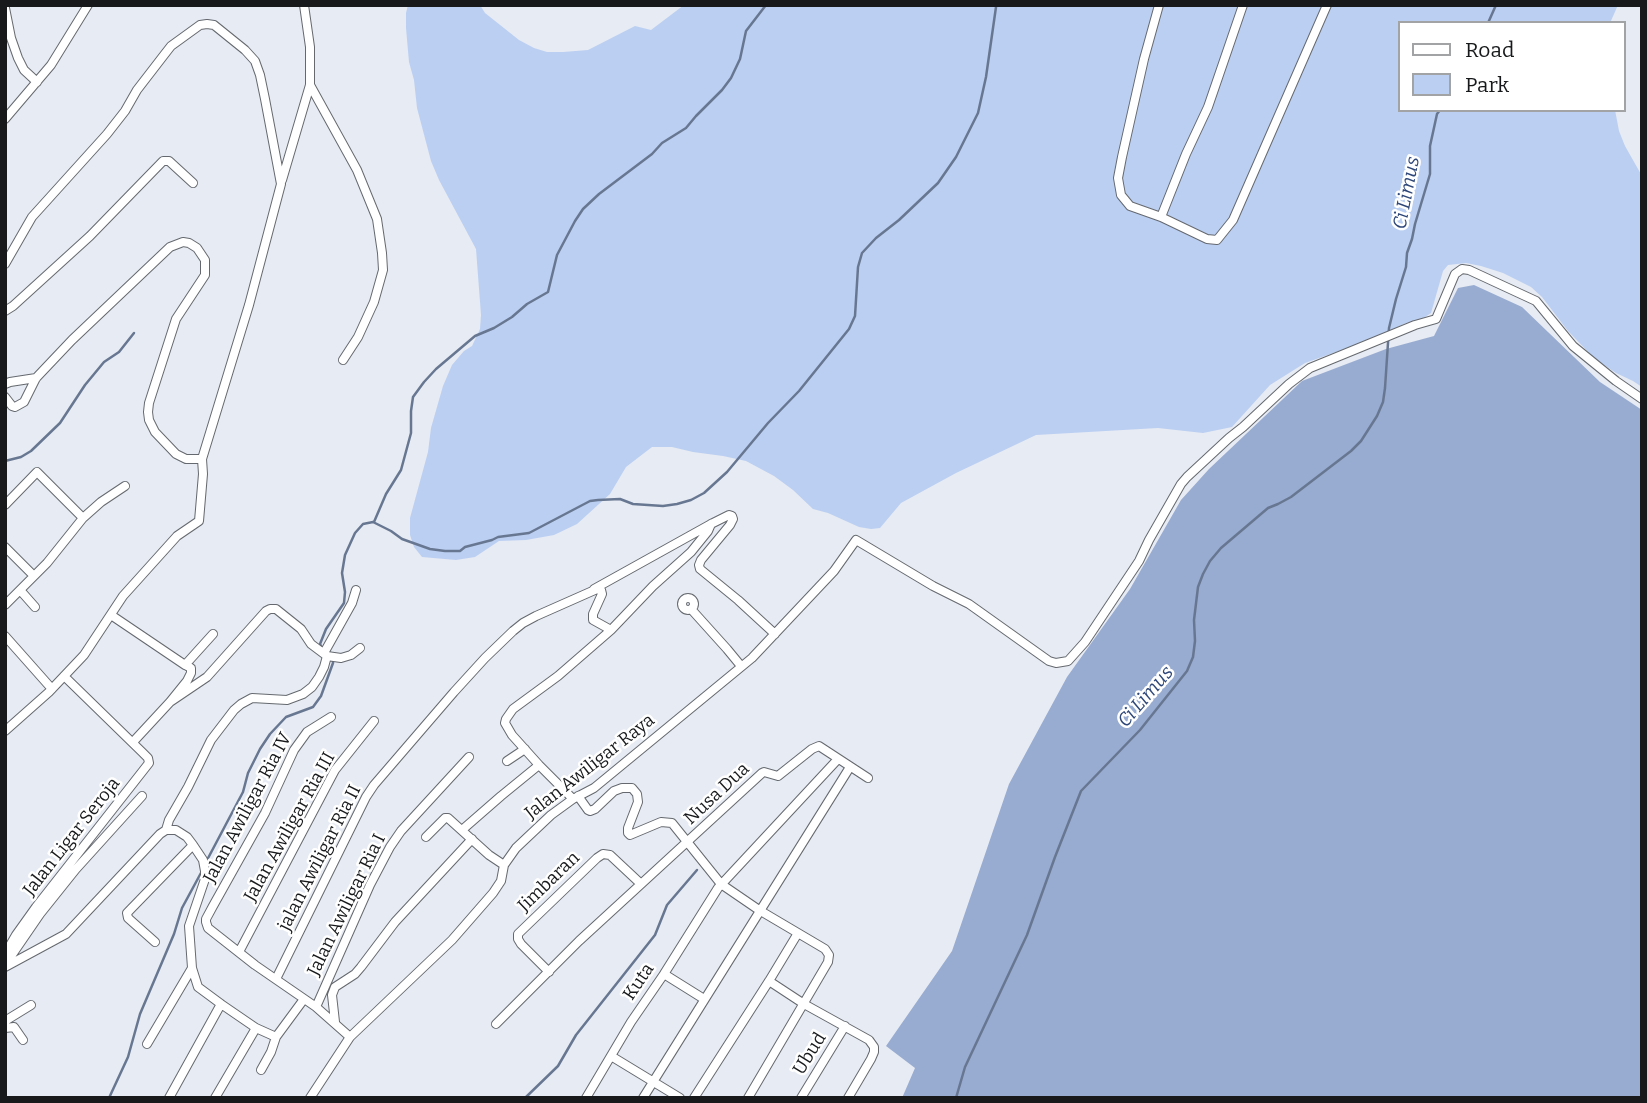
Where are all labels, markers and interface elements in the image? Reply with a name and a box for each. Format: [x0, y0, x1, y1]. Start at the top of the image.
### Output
legend [1398, 21, 1626, 112]
text: Road [1465, 37, 1514, 63]
text: Park [1465, 72, 1509, 98]
water label: Ci Limus [1389, 155, 1425, 231]
water label: Ci Limus [1113, 662, 1179, 732]
street label: Jalan Awiligar Raya [521, 710, 659, 824]
street label: Jalan Awiligar Ria IV [199, 729, 297, 887]
street label: Jalan Awiligar Ria III [240, 748, 340, 906]
street label: Nusa Dua [680, 758, 754, 830]
street label: Jalan Ligar Seroja [19, 773, 125, 901]
street label: jalan Awiligar Ria II [274, 782, 366, 934]
street label: Jalan Awiligar Ria I [303, 831, 391, 979]
street label: Jimbaran [514, 847, 584, 917]
street label: Kuta [619, 960, 659, 1004]
street label: Ubud [789, 1029, 831, 1079]

